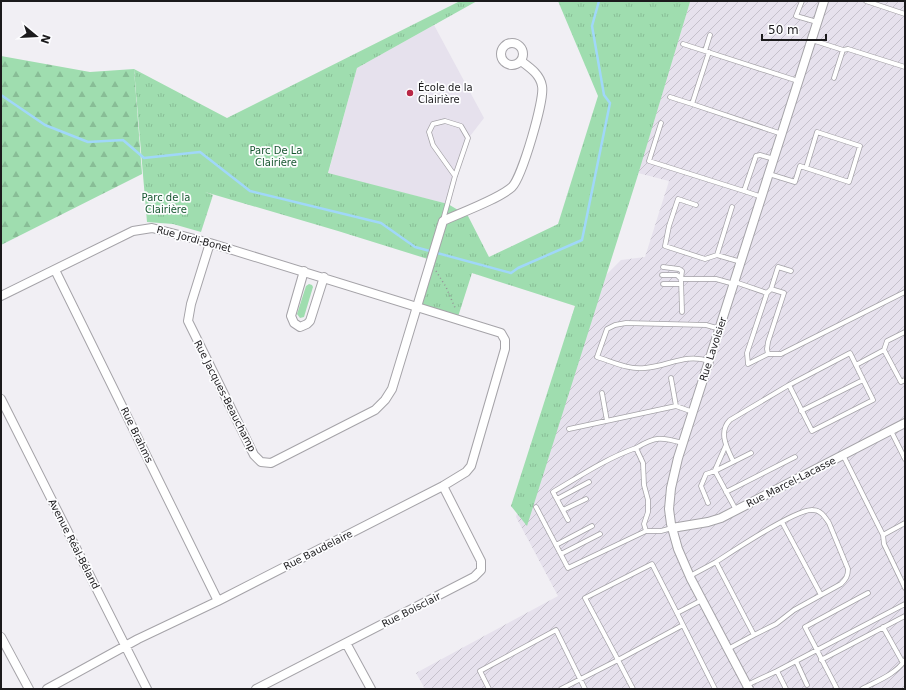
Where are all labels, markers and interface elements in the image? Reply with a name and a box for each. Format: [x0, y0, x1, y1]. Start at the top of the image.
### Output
north arrow [16, 16, 56, 56]
scale bar [762, 16, 826, 42]
text: 50 m [768, 23, 799, 37]
text: N [37, 33, 53, 45]
place label: École de la Clairière [418, 81, 473, 105]
marker: École de la Clairière [405, 88, 415, 98]
park label: Parc De La Clairière [249, 145, 303, 168]
park label: Parc de la Clairière [142, 192, 190, 215]
street label: Rue Jordi-Bonet [155, 224, 233, 254]
street label: Rue Lavoisier [697, 315, 729, 383]
street label: Rue Jacques-Beauchamp [192, 338, 258, 454]
street label: Rue Brahms [119, 405, 155, 465]
street label: Rue Marcel-Lacasse [745, 455, 837, 509]
street label: Avenue Réal-Béland [46, 497, 102, 591]
street label: Rue Baudelaire [282, 528, 354, 572]
street label: Rue Boisclair [380, 590, 443, 630]

